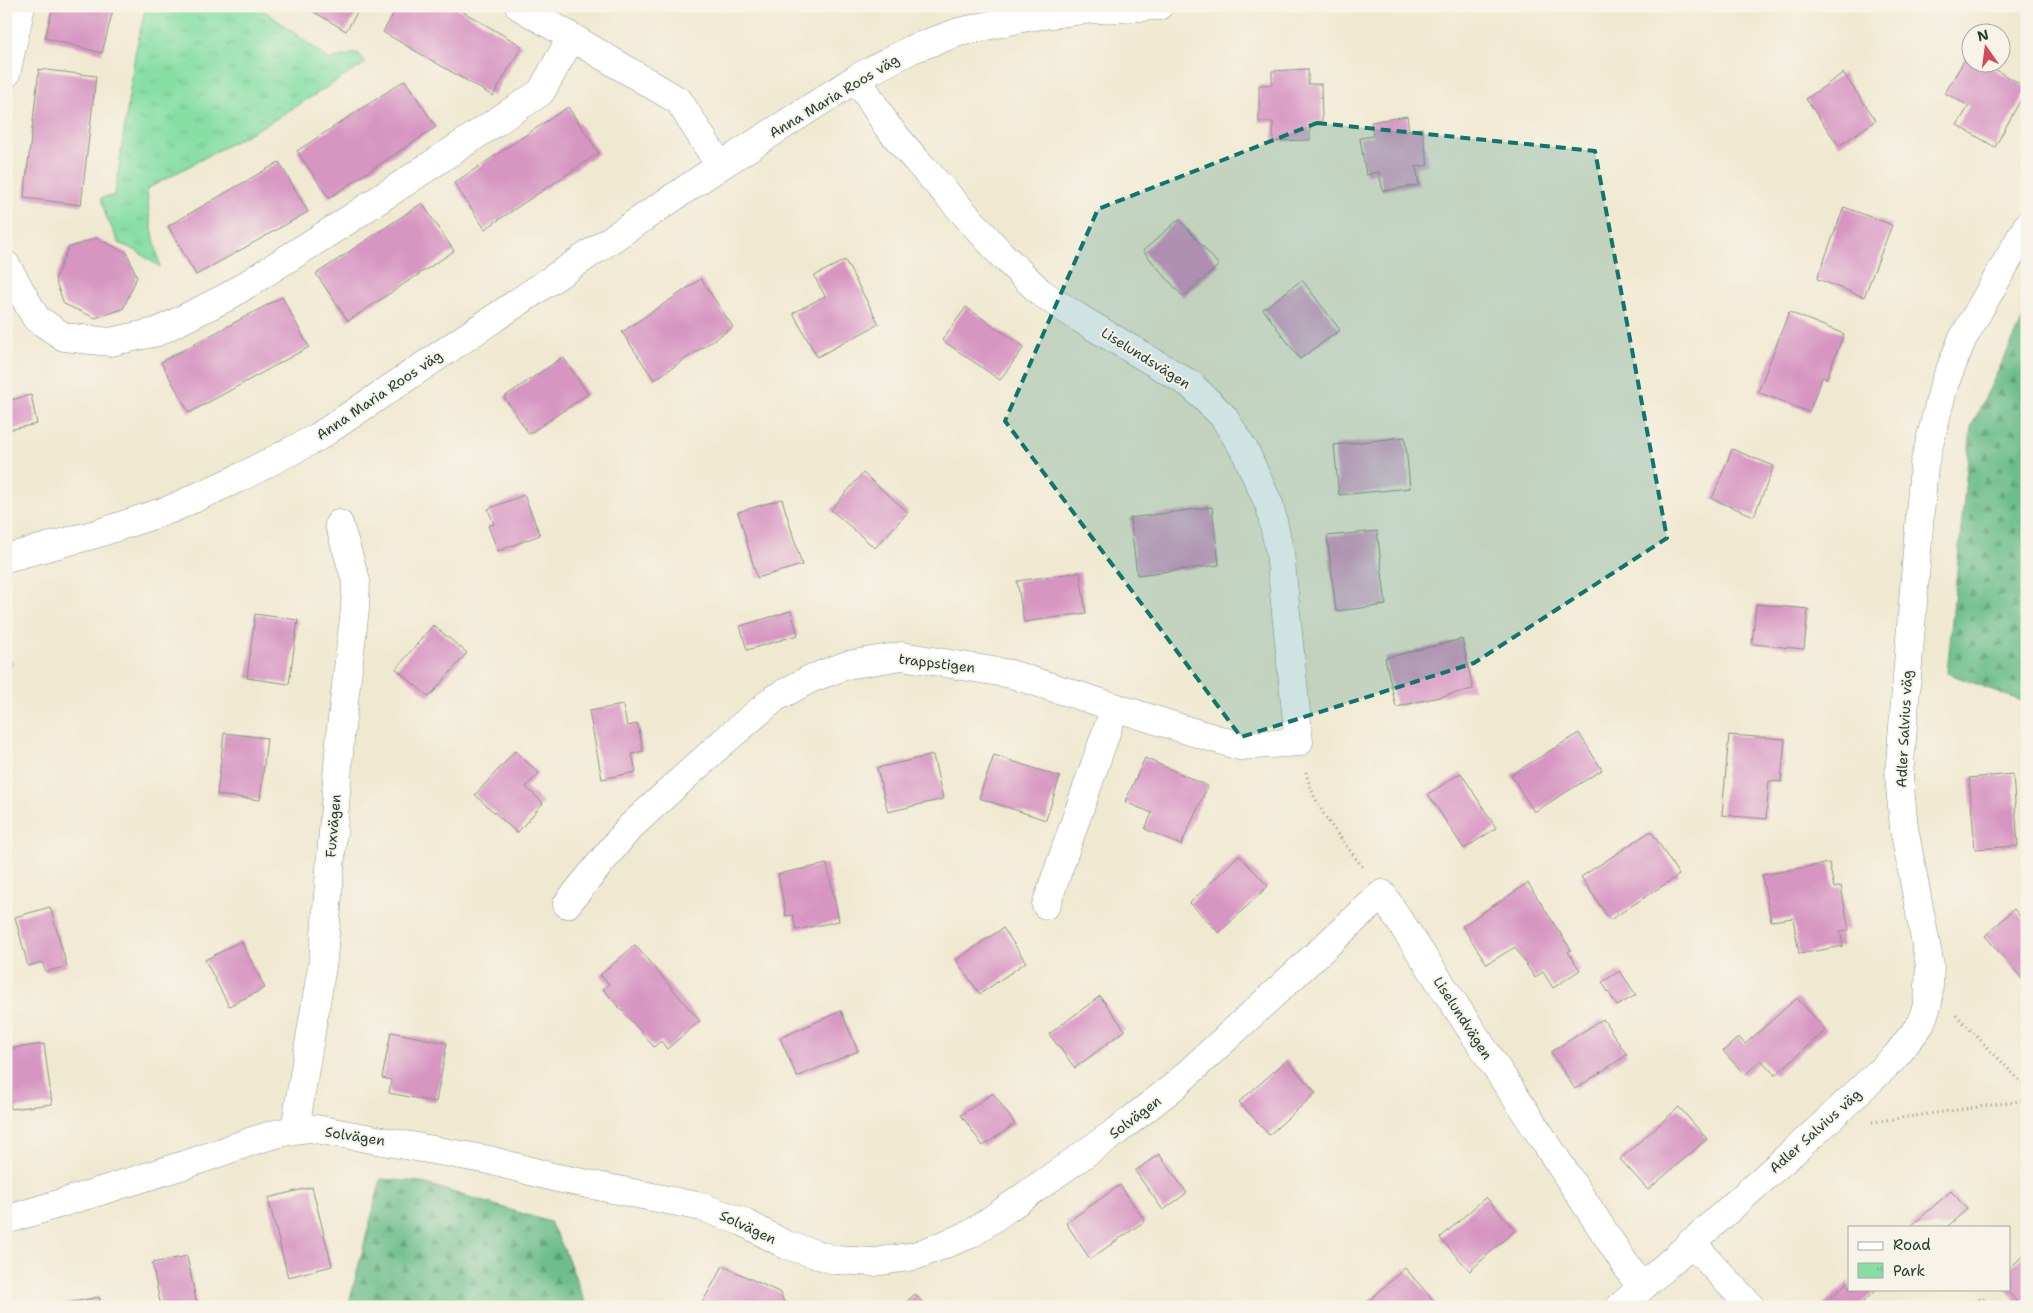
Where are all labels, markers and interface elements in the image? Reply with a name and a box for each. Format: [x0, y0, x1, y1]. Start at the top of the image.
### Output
north arrow [1960, 22, 2010, 72]
text: N [1975, 25, 1990, 45]
street label: Anna Maria Roos väg [766, 50, 902, 142]
street label: Liselundsvägen [1098, 323, 1194, 393]
street label: Anna Maria Roos väg [313, 346, 445, 444]
street label: trappstigen [898, 649, 977, 677]
street label: Adler Salvius väg [1892, 670, 1916, 788]
street label: Fuxvägen [321, 793, 345, 858]
street label: Liselundvägen [1429, 973, 1497, 1063]
street label: Adler Salvius väg [1765, 1085, 1865, 1177]
street label: Solvägen [1105, 1091, 1165, 1142]
street label: Solvägen [324, 1122, 387, 1150]
street label: Solvägen [717, 1206, 780, 1248]
legend [1848, 1226, 2010, 1290]
text: Road [1893, 1235, 1931, 1255]
text: Park [1893, 1261, 1925, 1281]

